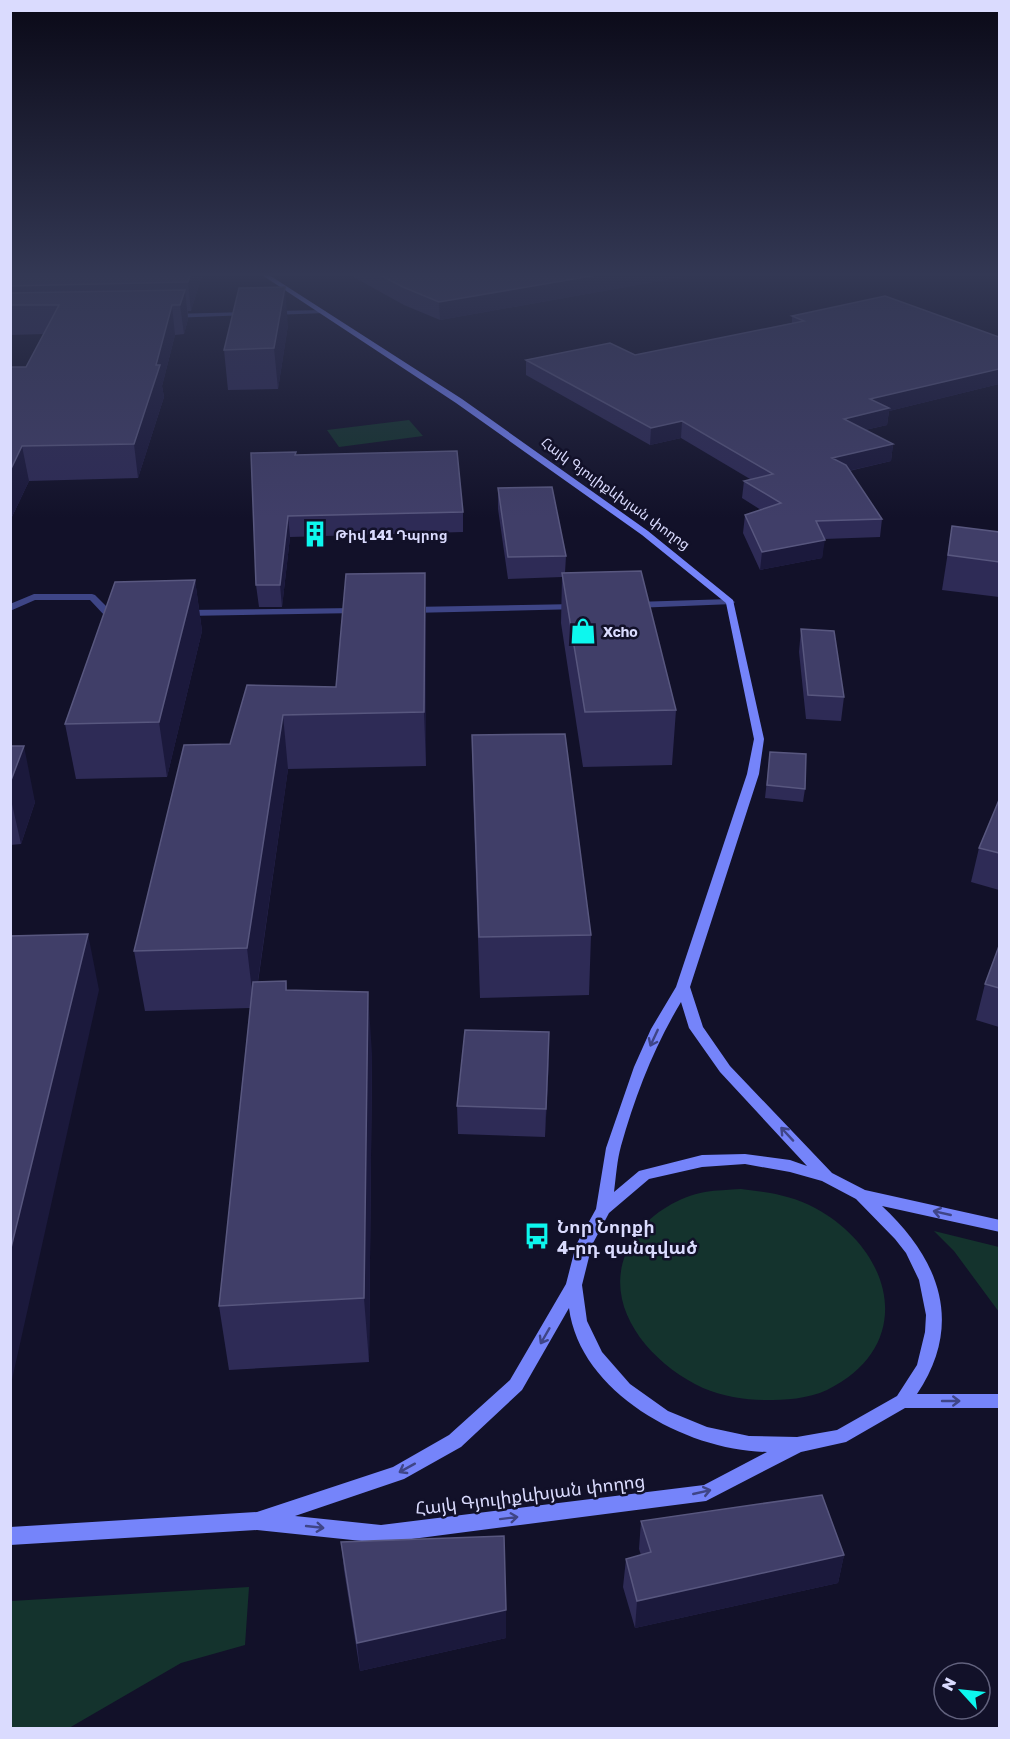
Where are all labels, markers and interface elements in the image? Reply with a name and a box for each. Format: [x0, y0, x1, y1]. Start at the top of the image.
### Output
street label: Հայկ Գյուլիքևխյան փողոց [538, 433, 694, 553]
building icon: Թիվ 141 Դպրոց [300, 519, 330, 549]
place label: Թիվ 141 Դպրոց [335, 526, 448, 543]
shop icon: Xcho [568, 616, 598, 646]
place label: Xcho [603, 623, 638, 640]
one-way arrow [648, 1028, 660, 1046]
one-way arrow [779, 1127, 794, 1142]
one-way arrow [933, 1207, 953, 1218]
place label: Նոր Նորքի 4-րդ զանգված [557, 1215, 697, 1258]
bus stop icon: Նոր Նորքի 4-րդ զանգված [522, 1221, 552, 1251]
one-way arrow [538, 1327, 550, 1344]
one-way arrow [941, 1395, 961, 1407]
one-way arrow [399, 1462, 416, 1474]
street label: Հայկ Գյուլիքևխյան փողոց [414, 1469, 646, 1519]
one-way arrow [692, 1486, 711, 1498]
one-way arrow [498, 1512, 518, 1523]
one-way arrow [305, 1522, 325, 1533]
north arrow [932, 1661, 992, 1721]
text: N [937, 1674, 960, 1694]

